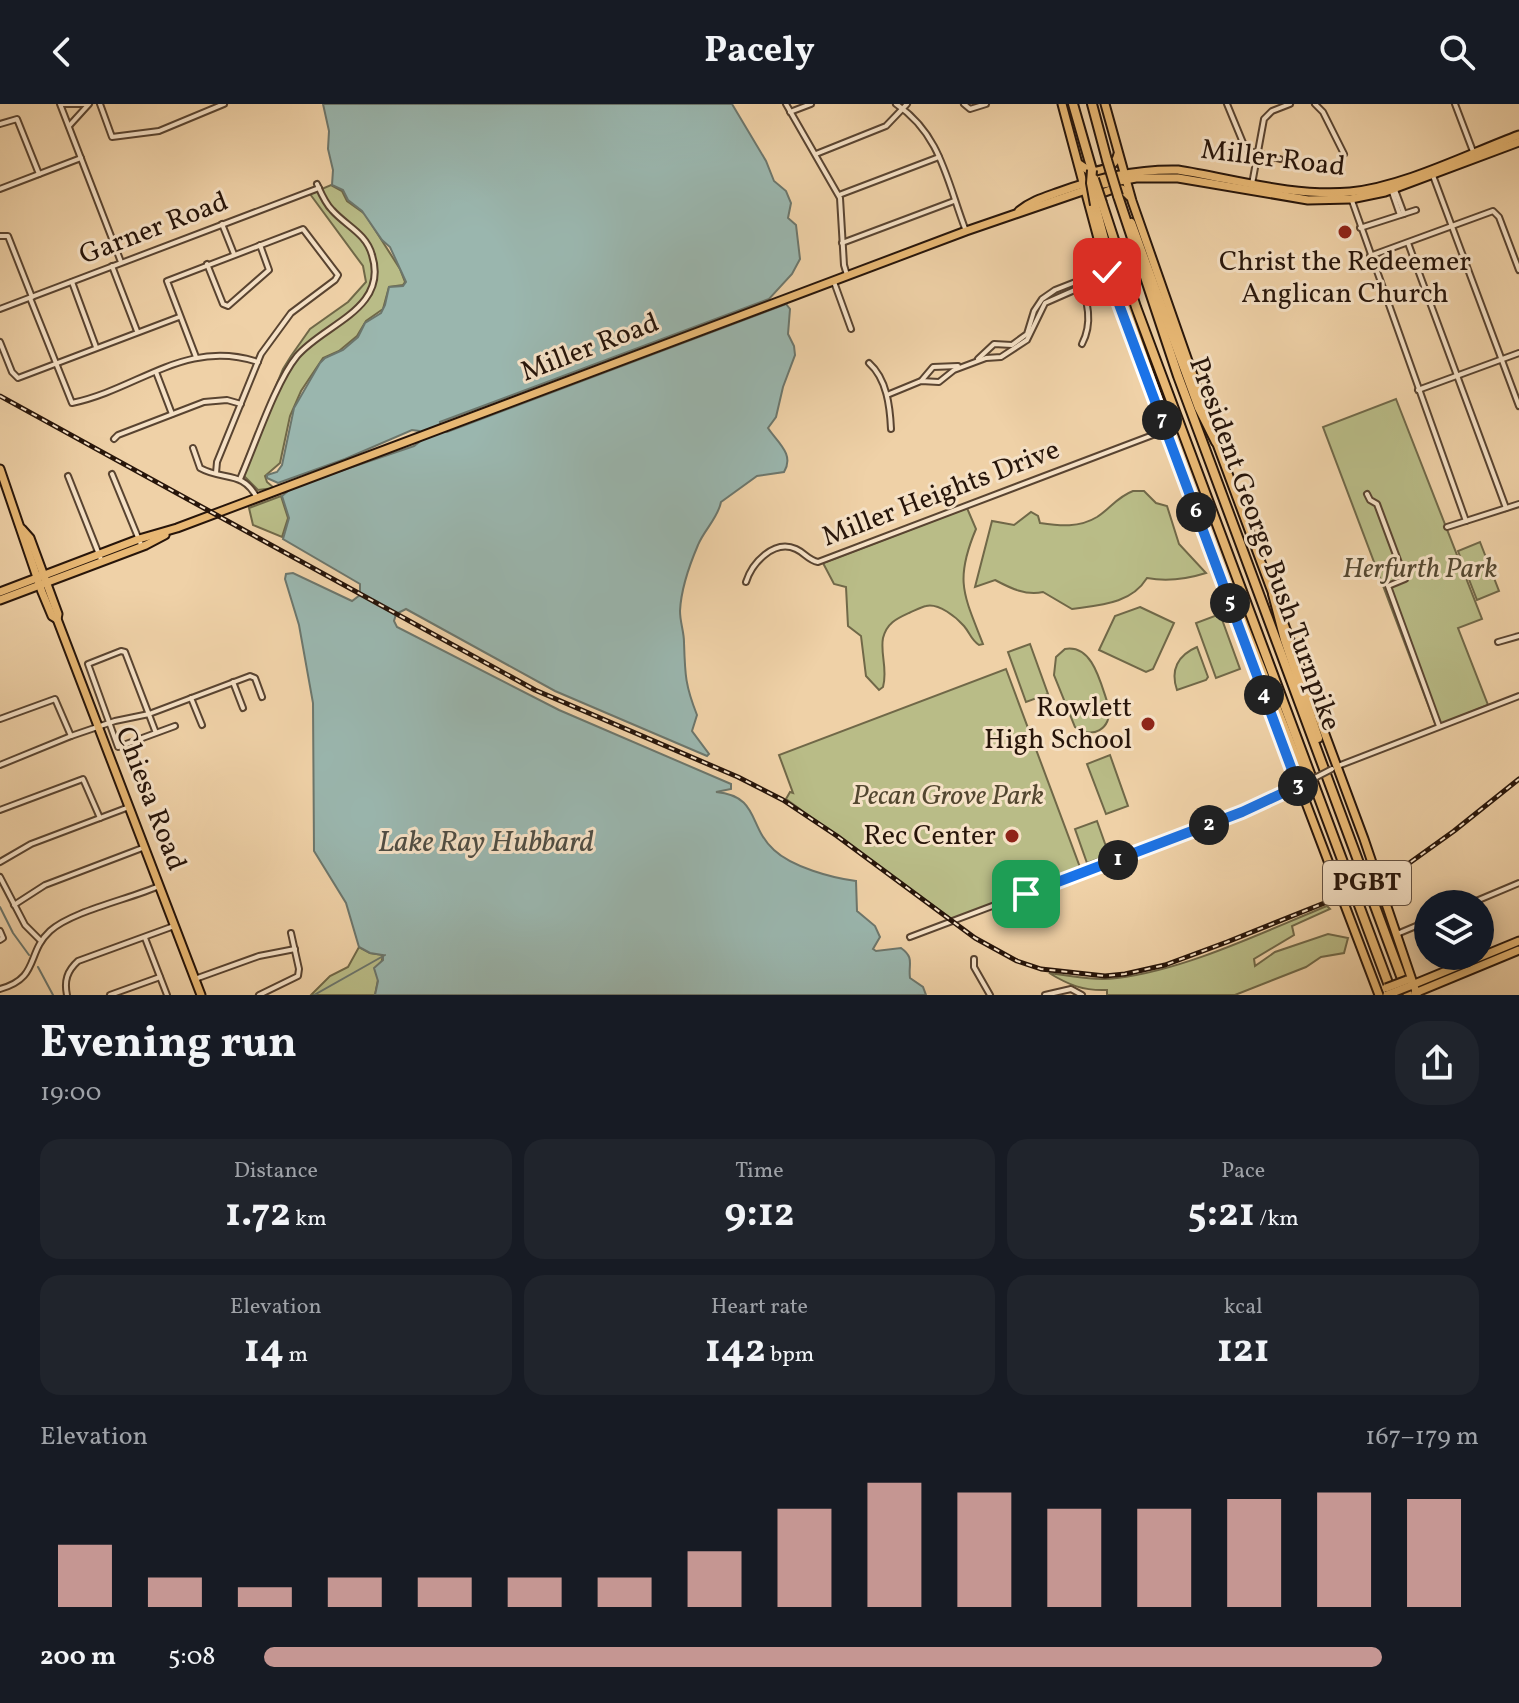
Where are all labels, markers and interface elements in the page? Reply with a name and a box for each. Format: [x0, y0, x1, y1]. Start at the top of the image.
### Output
text: Pacely [704, 27, 815, 77]
icon: back [40, 30, 84, 74]
icon: search [1435, 30, 1479, 74]
street label: Miller Road [1199, 131, 1347, 187]
street label: Garner Road [74, 183, 234, 275]
marker: Christ the Redeemer Anglican Church [1336, 223, 1354, 241]
pin [1073, 238, 1141, 306]
place label: Christ the Redeemer Anglican Church [1219, 243, 1471, 314]
icon: check [1085, 250, 1129, 294]
street label: Miller Road [515, 304, 665, 392]
street label: President George Bush Turnpike [1178, 352, 1350, 736]
pin: 7 [1142, 400, 1182, 440]
text: 7 [1157, 404, 1167, 435]
street label: Miller Heights Drive [817, 431, 1065, 557]
pin: 6 [1176, 492, 1216, 532]
text: 6 [1190, 496, 1202, 527]
park label: Herfurth Park [1343, 550, 1497, 589]
pin: 5 [1210, 583, 1250, 623]
text: 5 [1225, 587, 1235, 618]
pin: 4 [1244, 675, 1284, 715]
text: 4 [1257, 679, 1271, 710]
place label: Rowlett High School [984, 689, 1132, 760]
marker: Rowlett High School [1139, 715, 1157, 733]
street label: Chiesa Road [105, 721, 195, 877]
pin: 3 [1278, 766, 1318, 806]
text: 3 [1292, 770, 1304, 801]
park label: Pecan Grove Park [852, 777, 1044, 816]
pin: 2 [1189, 805, 1229, 845]
text: 2 [1203, 809, 1215, 840]
place label: Rec Center [863, 817, 996, 856]
water label: Lake Ray Hubbard [378, 822, 594, 864]
marker: Rec Center [1003, 827, 1021, 845]
pin: 1 [1098, 840, 1138, 880]
text: 1 [1114, 844, 1122, 875]
pin [992, 860, 1060, 928]
road number: PGBT [1323, 861, 1411, 905]
icon: arrive [1004, 872, 1048, 916]
map controls [1414, 890, 1494, 970]
button: layers [1414, 890, 1494, 970]
text: Evening run [40, 1014, 297, 1075]
button: share [1395, 1021, 1479, 1105]
text: 19:00 [40, 1075, 102, 1111]
text: Distance [234, 1156, 318, 1187]
text: Time [735, 1156, 784, 1187]
text: Pace [1221, 1156, 1265, 1187]
text: 1.72 [225, 1187, 291, 1243]
text: 9:12 [724, 1187, 795, 1243]
text: 5:21 [1187, 1187, 1255, 1243]
text: km [291, 1204, 327, 1235]
text: /km [1255, 1204, 1299, 1235]
text: Elevation [230, 1292, 322, 1323]
text: Heart rate [711, 1292, 808, 1323]
text: kcal [1224, 1292, 1263, 1323]
text: 14 [244, 1323, 284, 1379]
text: 142 [705, 1323, 766, 1379]
text: 121 [1217, 1323, 1270, 1379]
text: m [284, 1340, 308, 1371]
text: bpm [766, 1340, 814, 1371]
text: Elevation [40, 1419, 148, 1455]
text: 167–179 m [1365, 1419, 1479, 1455]
text: 200 m [40, 1639, 116, 1675]
text: 5:08 [168, 1639, 215, 1675]

